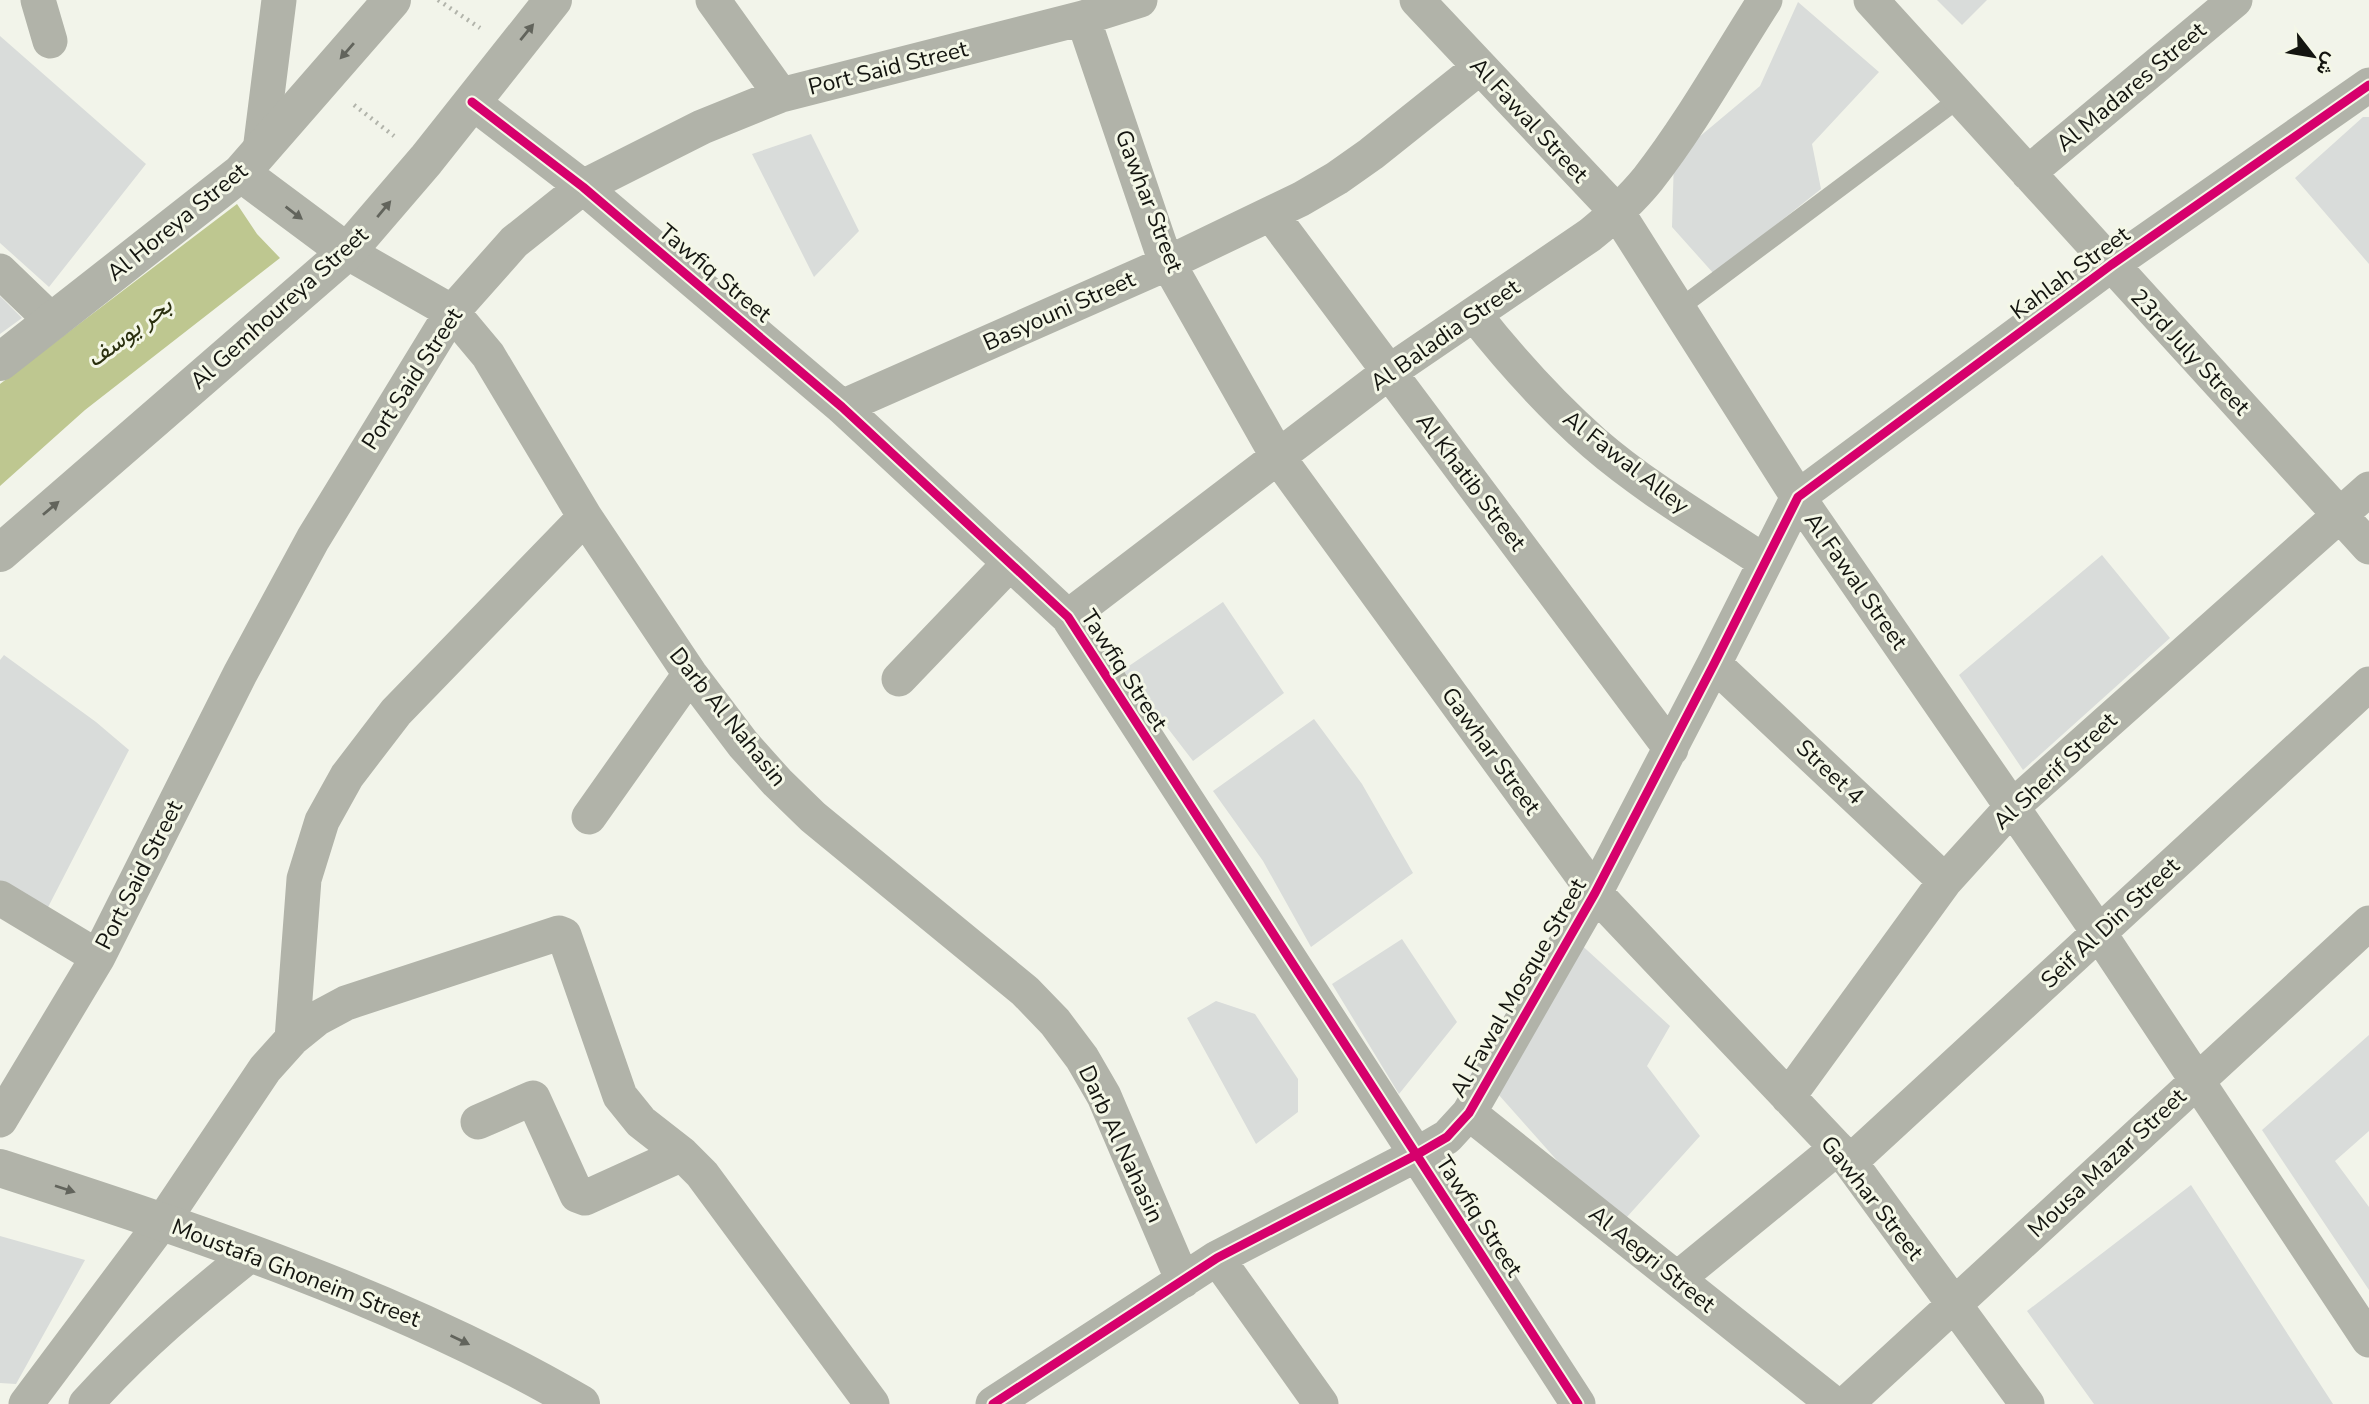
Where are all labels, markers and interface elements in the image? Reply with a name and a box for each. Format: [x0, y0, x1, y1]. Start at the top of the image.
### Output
street label: Al Madares Street [2049, 14, 2213, 159]
north arrow [2278, 21, 2348, 91]
one-way arrow [520, 24, 535, 42]
street label: Port Said Street [805, 33, 972, 103]
one-way arrow [340, 43, 355, 60]
text: ش [2310, 48, 2344, 81]
street label: Al Fawal Street [1463, 51, 1596, 190]
street label: Gawhar Street [1108, 125, 1191, 278]
street label: Al Horeya Street [100, 155, 254, 288]
one-way arrow [376, 200, 392, 218]
one-way arrow [285, 205, 303, 219]
street label: Tawfiq Street [652, 217, 779, 330]
street label: Al Gemhoureya Street [183, 219, 375, 396]
street label: Kahlah Street [2004, 219, 2137, 327]
street label: Basyouni Street [978, 263, 1141, 358]
street label: Al Baladia Street [1364, 271, 1527, 398]
street label: 23rd July Street [2123, 282, 2257, 423]
water label: بحر يوسف [80, 289, 179, 375]
street label: Port Said Street [355, 301, 470, 456]
street label: Al Fawal Alley [1557, 403, 1696, 521]
street label: Al Khatib Street [1409, 407, 1533, 558]
one-way arrow [42, 500, 60, 516]
street label: Al Fawal Street [1797, 506, 1915, 656]
street label: Tawfiq Street [1073, 603, 1175, 737]
street label: Darb Al Nahasin [662, 641, 794, 793]
street label: Gawhar Street [1434, 681, 1548, 822]
street label: Al Sherif Street [1986, 705, 2124, 836]
street label: Street 4 [1789, 733, 1871, 811]
street label: Port Said Street [88, 794, 190, 955]
street label: Seif Al Din Street [2034, 850, 2187, 995]
street label: Al Fawal Mosque Street [1442, 872, 1594, 1103]
street label: Darb Al Nahasin [1071, 1060, 1171, 1228]
street label: Mousa Mazar Street [2021, 1081, 2194, 1245]
street label: Gawhar Street [1814, 1129, 1931, 1267]
street label: Tawfiq Street [1428, 1149, 1530, 1283]
one-way arrow [54, 1184, 75, 1195]
street label: Al Aegri Street [1582, 1198, 1722, 1320]
street label: Moustafa Ghoneim Street [167, 1211, 426, 1335]
one-way arrow [450, 1334, 470, 1346]

